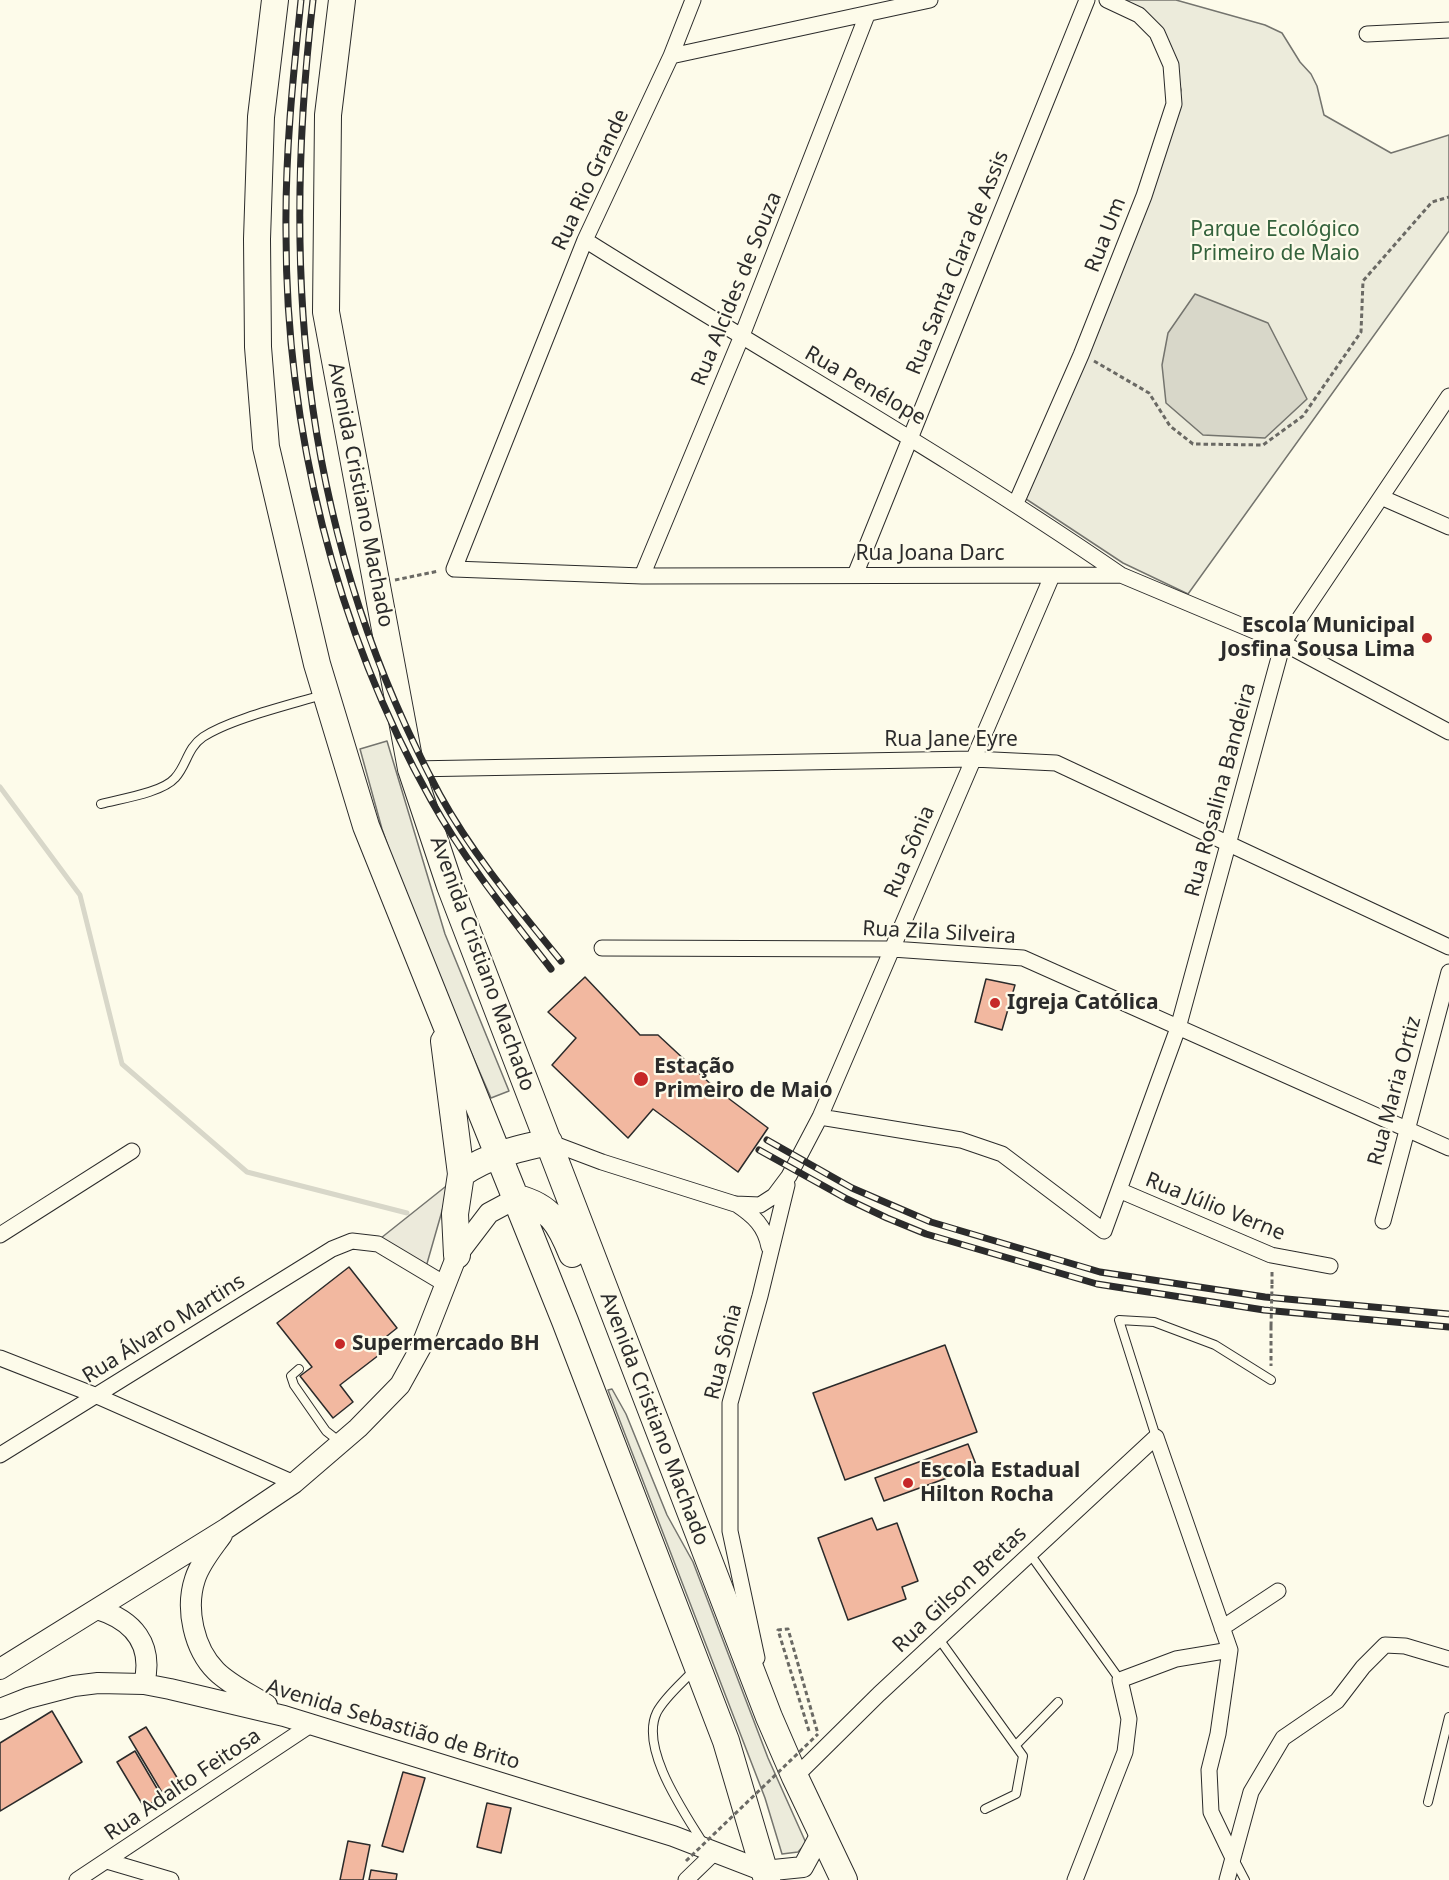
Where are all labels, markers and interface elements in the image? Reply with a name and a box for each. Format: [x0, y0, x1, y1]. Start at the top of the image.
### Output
street label: Rua Rio Grande [547, 105, 635, 255]
street label: Rua Santa Clara de Assis [901, 147, 1015, 379]
street label: Rua Alcides de Souza [687, 188, 787, 390]
street label: Rua Um [1080, 194, 1132, 276]
park label: Parque Ecológico Primeiro de Maio [1190, 217, 1360, 267]
street label: Rua Penélope [800, 341, 930, 431]
street label: Avenida Cristiano Machado [322, 361, 398, 629]
street label: Rua Joana Darc [855, 541, 1005, 567]
place label: Escola Municipal Josfina Sousa Lima [1220, 613, 1415, 663]
marker: Escola Municipal Josfina Sousa Lima [1420, 631, 1434, 645]
street label: Rua Rosalina Bandeira [1180, 680, 1262, 900]
street label: Rua Jane Eyre [884, 727, 1018, 753]
street label: Rua Sônia [879, 802, 941, 902]
street label: Avenida Cristiano Machado [424, 833, 540, 1095]
street label: Rua Zila Silveira [862, 916, 1016, 950]
place label: Igreja Católica [1007, 990, 1158, 1016]
marker: Igreja Católica [988, 996, 1002, 1010]
street label: Rua Maria Ortiz [1363, 1014, 1427, 1168]
place label: Estação Primeiro de Maio [654, 1054, 833, 1104]
marker: Estação Primeiro de Maio [632, 1070, 650, 1088]
street label: Rua Júlio Verne [1141, 1168, 1289, 1246]
street label: Rua Álvaro Martins [78, 1269, 250, 1389]
street label: Avenida Cristiano Machado [594, 1289, 714, 1549]
street label: Rua Sônia [700, 1302, 748, 1402]
place label: Supermercado BH [352, 1331, 540, 1357]
marker: Supermercado BH [333, 1337, 347, 1351]
place label: Escola Estadual Hilton Rocha [920, 1458, 1080, 1508]
marker: Escola Estadual Hilton Rocha [901, 1476, 915, 1490]
street label: Rua Gilson Bretas [888, 1522, 1032, 1658]
street label: Avenida Sebastião de Brito [263, 1674, 523, 1776]
street label: Rua Adalto Feitosa [100, 1723, 266, 1847]

